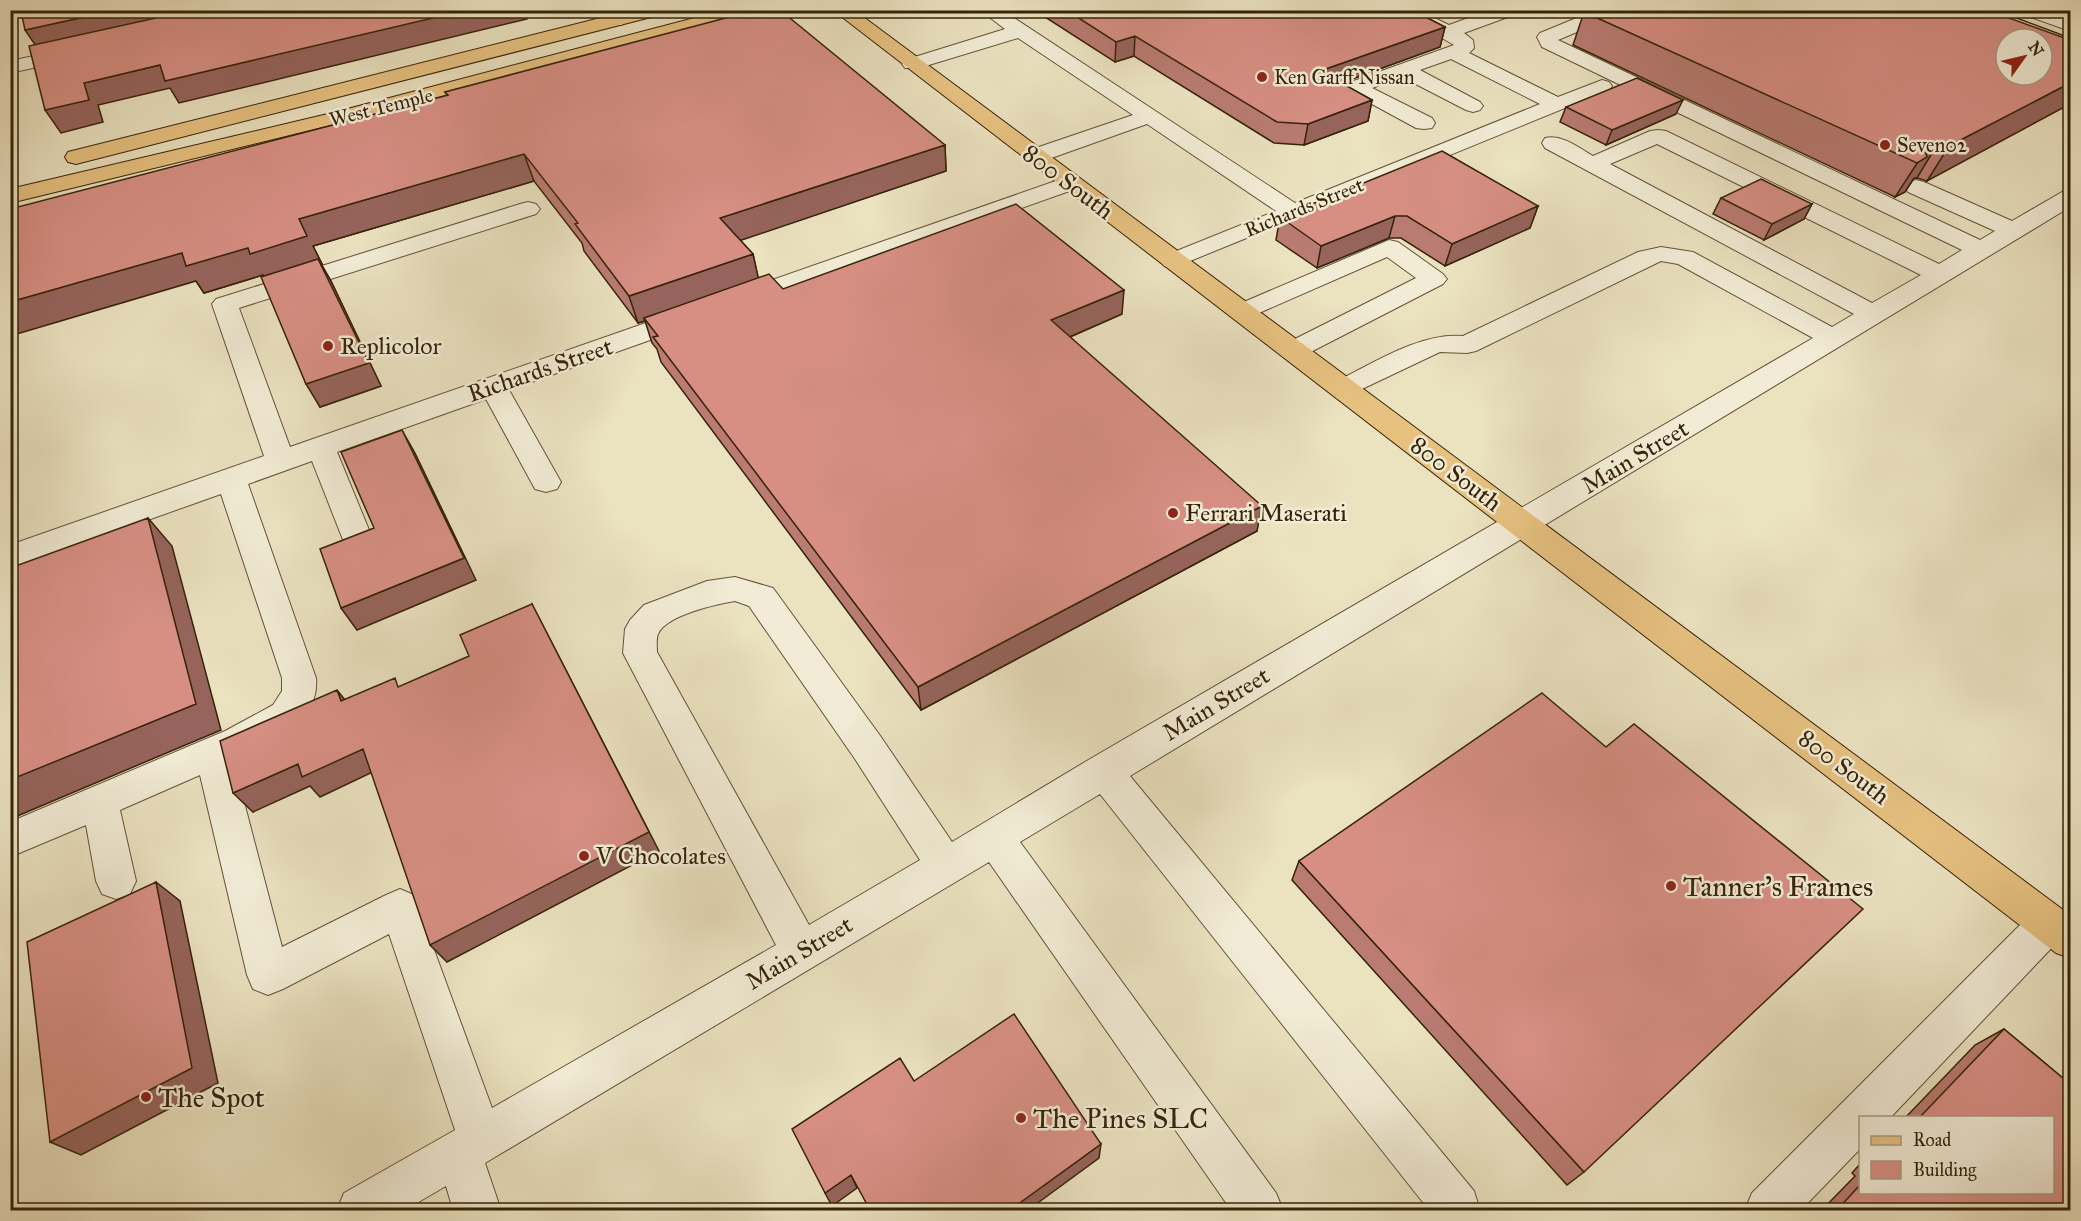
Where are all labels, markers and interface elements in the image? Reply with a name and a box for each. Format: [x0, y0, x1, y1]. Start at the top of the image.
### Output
north arrow [1994, 27, 2054, 87]
text: N [2024, 38, 2048, 60]
place label: Ken Garff Nissan [1274, 65, 1415, 89]
marker: Ken Garff Nissan [1255, 70, 1269, 84]
street label: West Temple [327, 83, 435, 131]
place label: Seven02 [1897, 133, 1967, 157]
street label: 800 South [1016, 138, 1120, 226]
marker: Seven02 [1878, 138, 1892, 152]
street label: Richards Street [1241, 172, 1367, 242]
place label: Replicolor [340, 331, 442, 361]
street label: Richards Street [464, 331, 617, 409]
marker: Replicolor [321, 339, 335, 353]
street label: Main Street [1576, 413, 1694, 501]
street label: 800 South [1404, 430, 1508, 518]
place label: Ferrari Maserati [1185, 498, 1347, 528]
marker: Ferrari Maserati [1166, 506, 1180, 520]
street label: Main Street [1157, 660, 1275, 748]
street label: 800 South [1792, 723, 1896, 811]
place label: V Chocolates [595, 841, 726, 871]
marker: V Chocolates [577, 849, 591, 863]
place label: Tanner's Frames [1683, 869, 1873, 904]
marker: Tanner's Frames [1664, 879, 1678, 893]
street label: Main Street [740, 909, 858, 997]
place label: The Spot [158, 1080, 265, 1115]
marker: The Spot [139, 1090, 153, 1104]
place label: The Pines SLC [1033, 1101, 1208, 1136]
marker: The Pines SLC [1014, 1111, 1028, 1125]
legend [1859, 1116, 2054, 1194]
text: Road [1913, 1129, 1951, 1151]
text: Building [1913, 1159, 1977, 1182]

